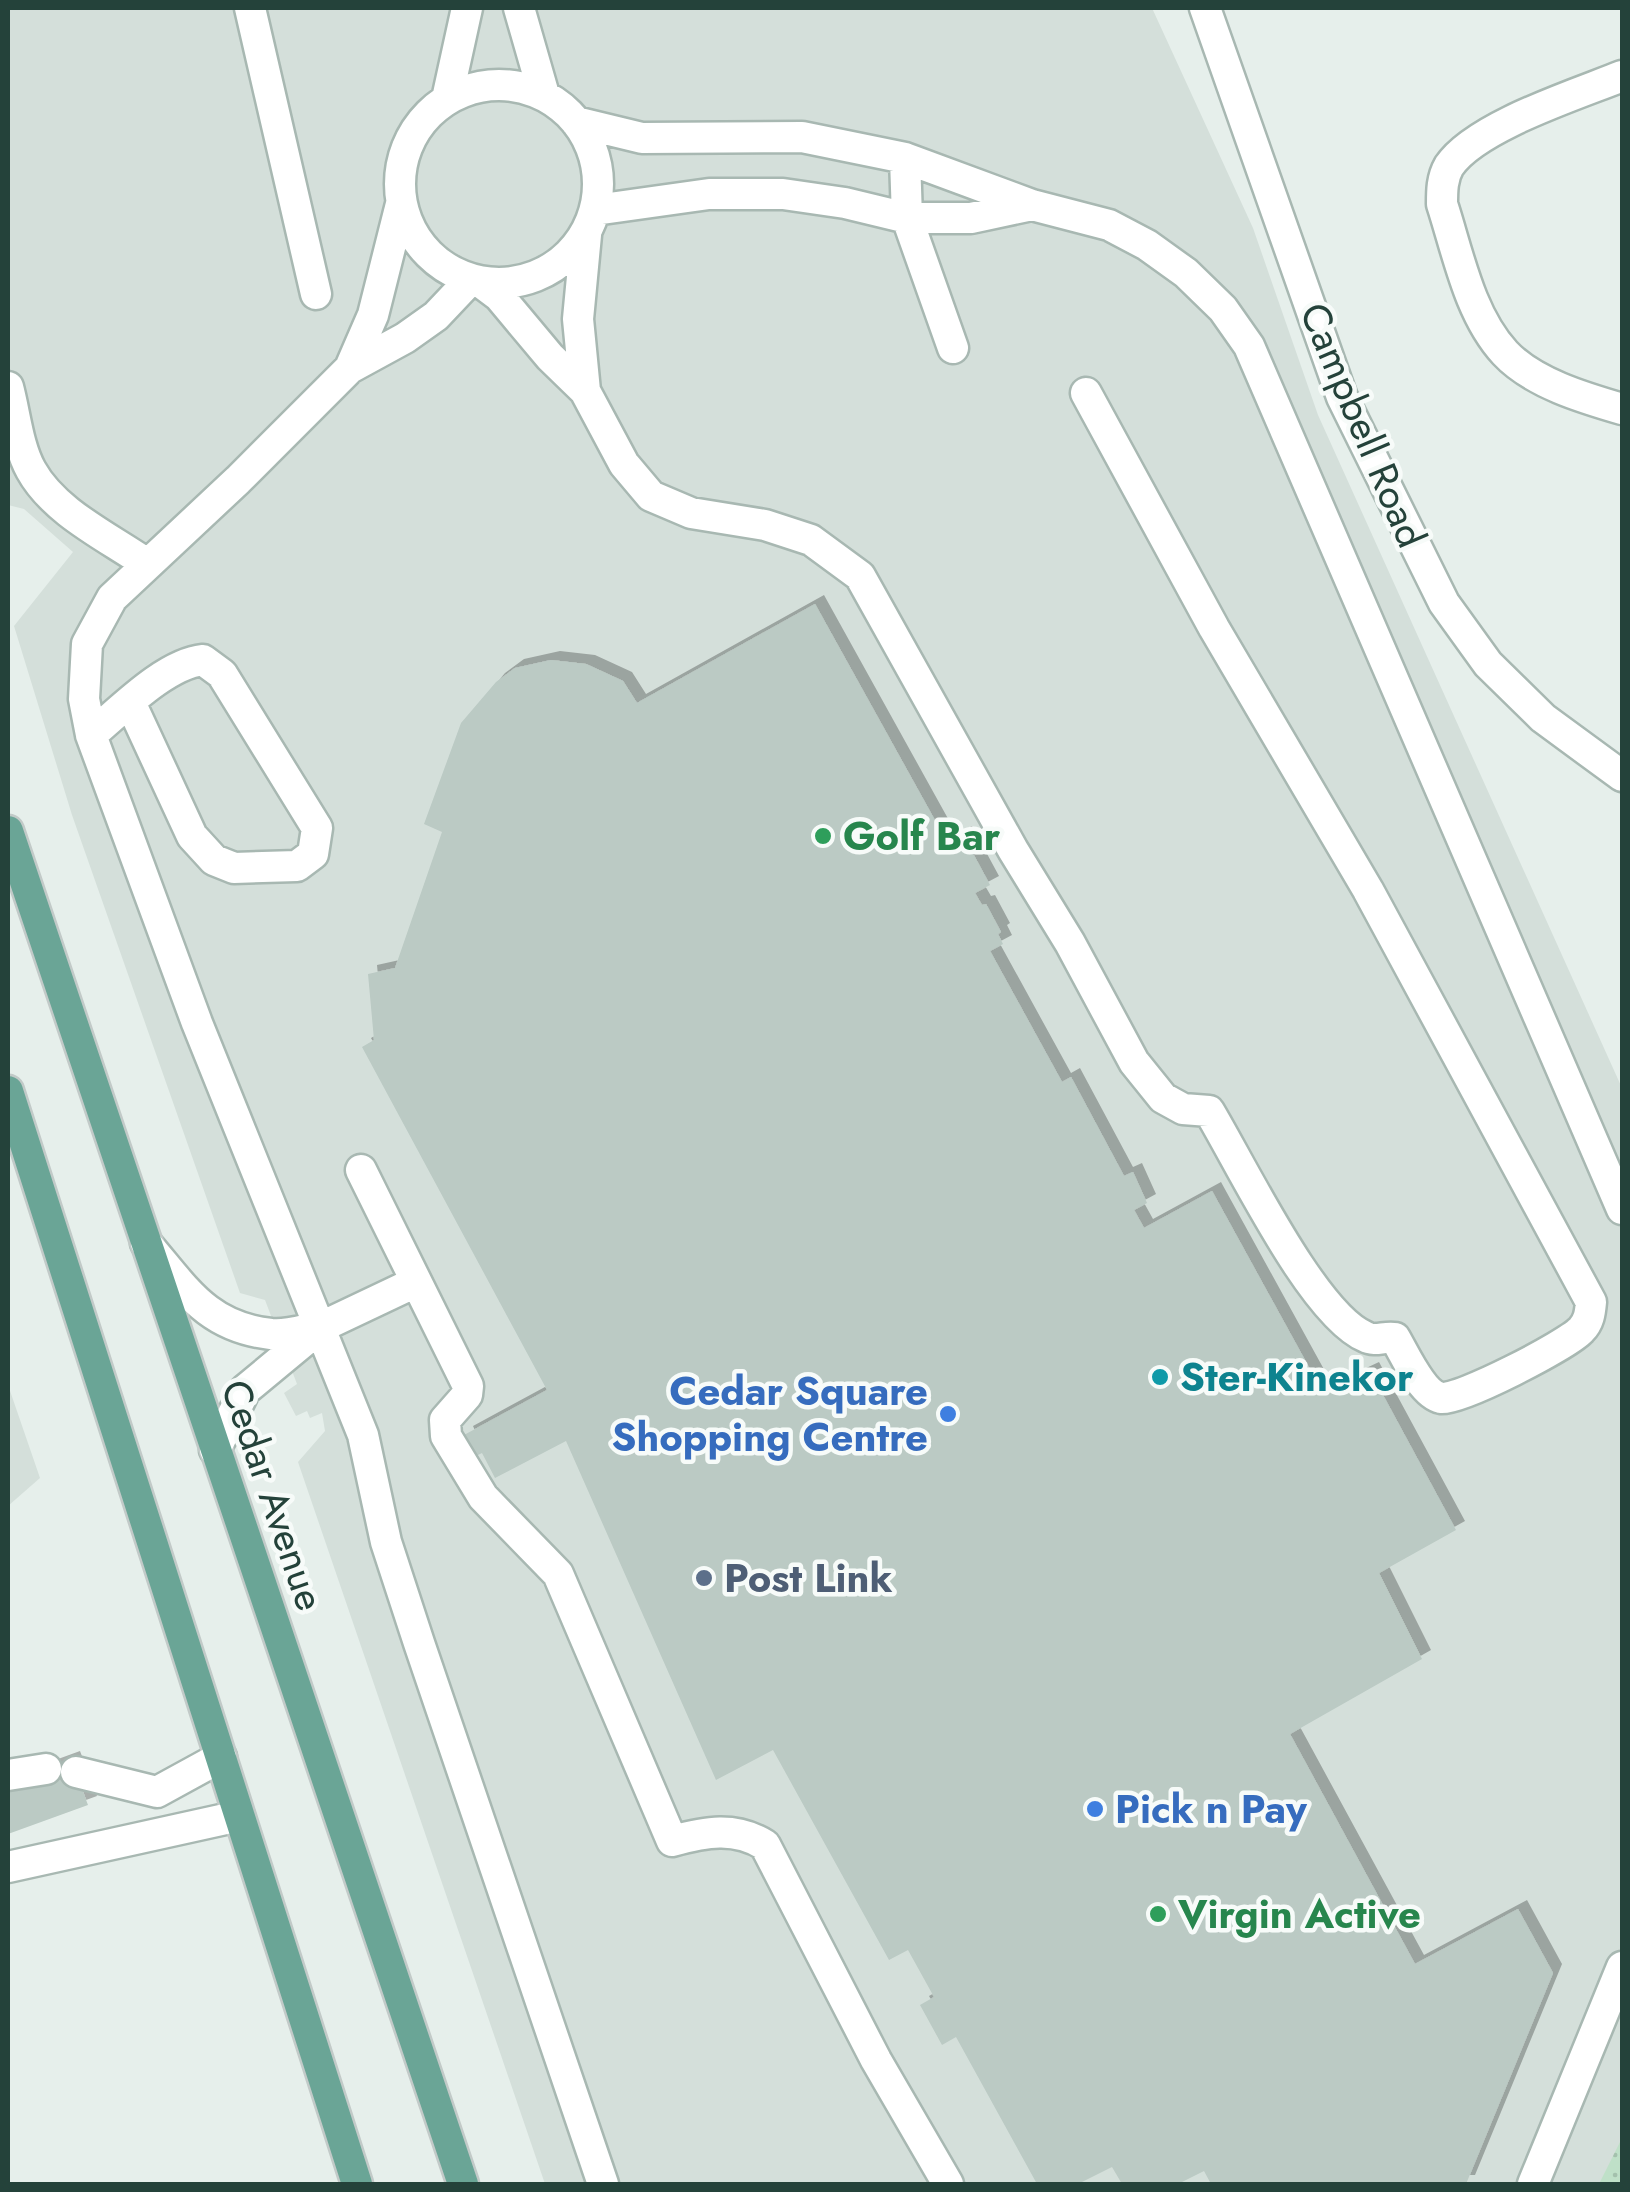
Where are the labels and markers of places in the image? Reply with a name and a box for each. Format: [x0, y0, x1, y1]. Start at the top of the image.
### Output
place label: Golf Bar [843, 807, 1001, 865]
marker: Golf Bar [812, 825, 834, 847]
place label: Ster-Kinekor [1180, 1348, 1414, 1406]
place label: Cedar Square Shopping Centre [611, 1362, 928, 1466]
marker: Ster-Kinekor [1149, 1366, 1171, 1388]
marker: Cedar Square Shopping Centre [937, 1403, 959, 1425]
place label: Post Link [724, 1549, 893, 1607]
marker: Post Link [693, 1567, 715, 1589]
place label: Pick n Pay [1115, 1780, 1308, 1838]
marker: Pick n Pay [1084, 1798, 1106, 1820]
place label: Virgin Active [1177, 1885, 1421, 1943]
marker: Virgin Active [1147, 1903, 1169, 1925]

